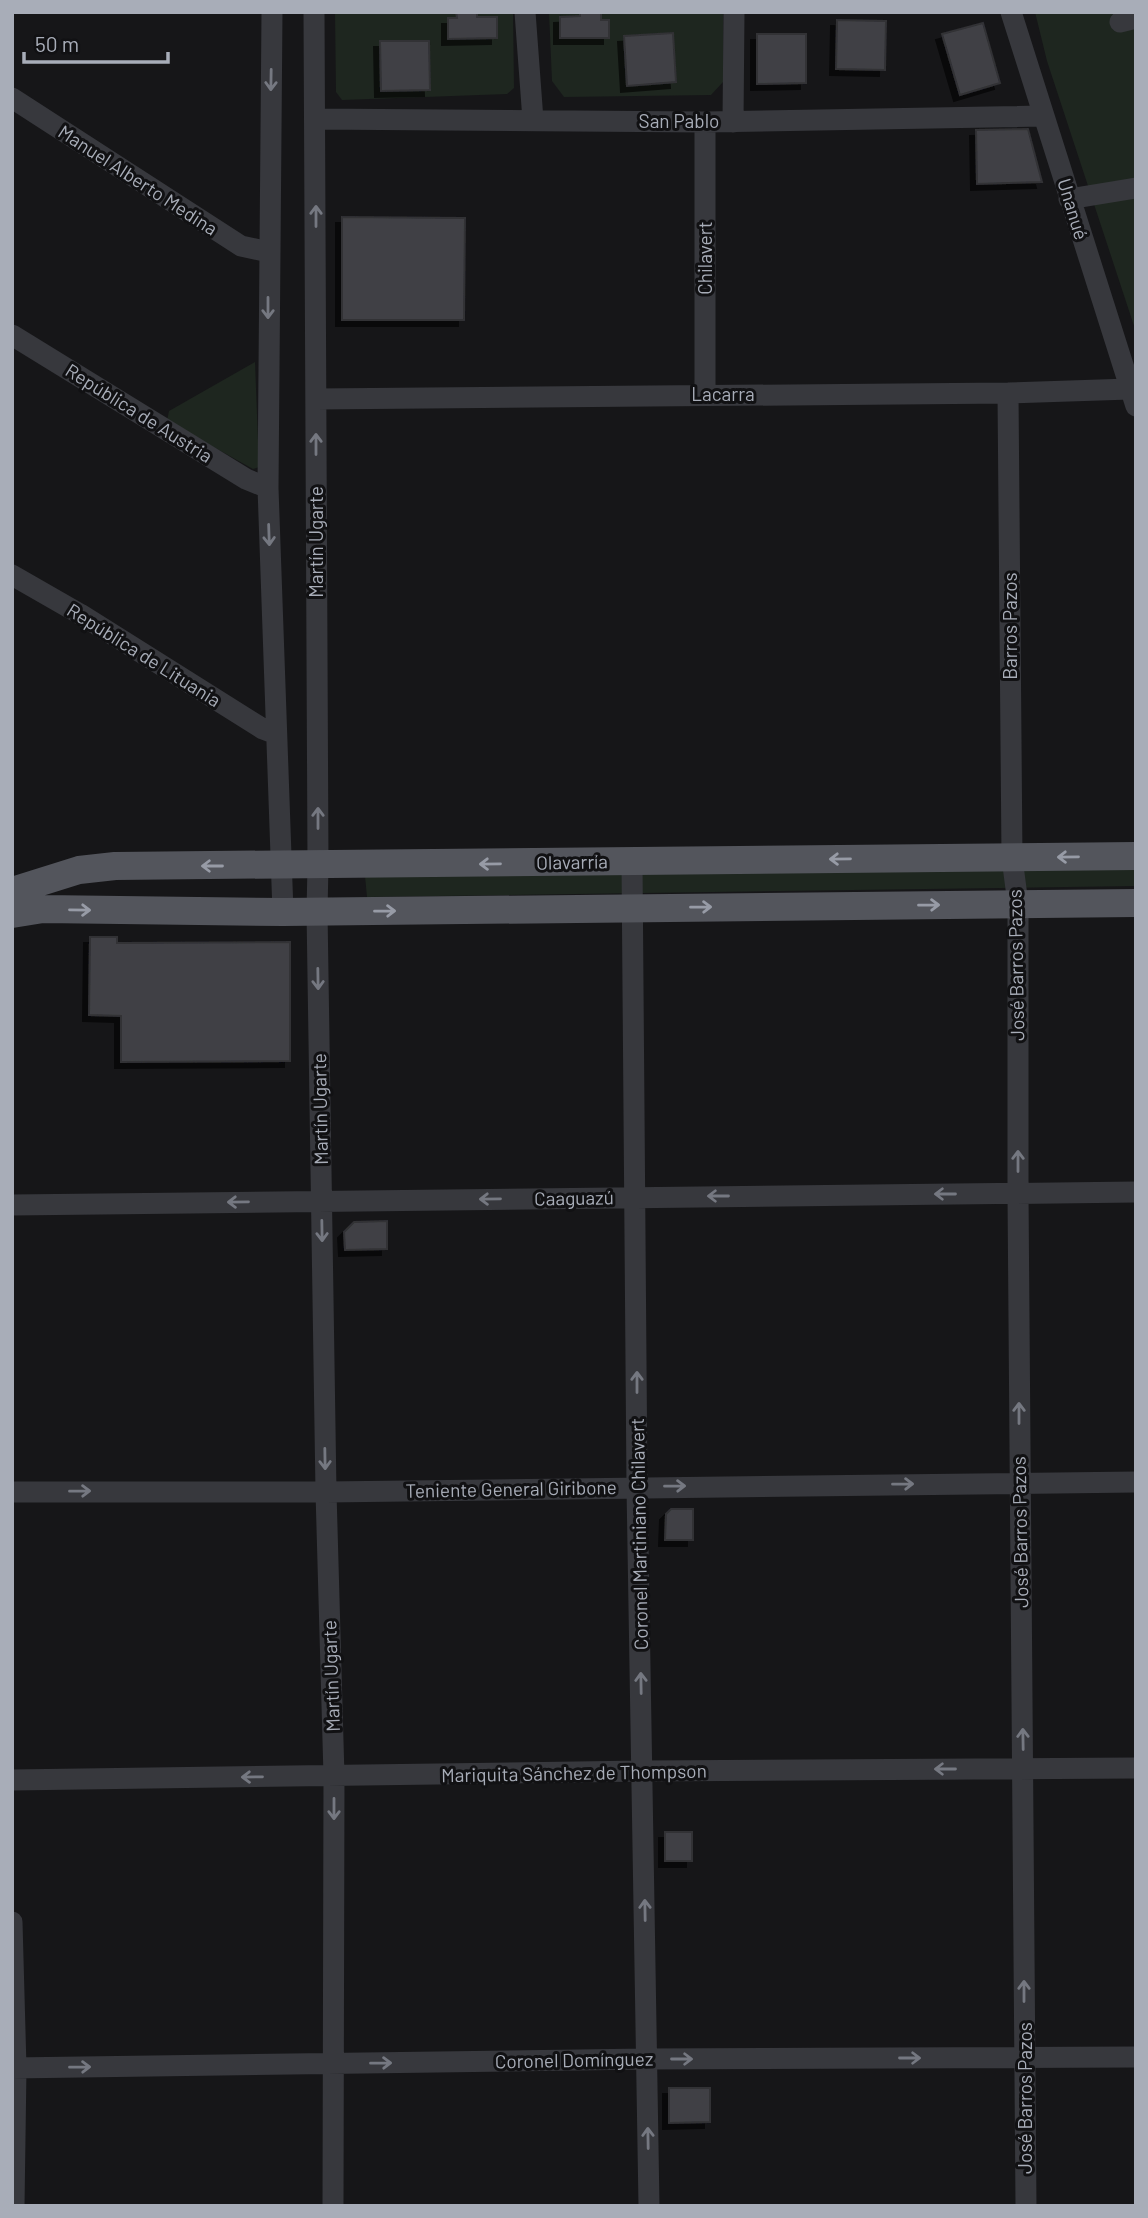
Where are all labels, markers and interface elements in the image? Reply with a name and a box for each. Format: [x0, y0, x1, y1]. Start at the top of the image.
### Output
scale bar [24, 21, 168, 65]
text: 50 m [35, 31, 79, 56]
one-way arrow [264, 69, 278, 92]
street label: San Pablo [639, 109, 719, 132]
street label: Manuel Alberto Medina [54, 120, 222, 240]
street label: Unanué [1053, 175, 1094, 242]
one-way arrow [309, 205, 323, 228]
street label: Chilavert [693, 221, 716, 295]
one-way arrow [261, 296, 275, 319]
street label: República de Austria [62, 358, 217, 467]
street label: Lacarra [691, 382, 755, 405]
one-way arrow [309, 433, 323, 456]
street label: Martín Ugarte [304, 486, 327, 598]
one-way arrow [263, 524, 276, 547]
street label: Barros Pazos [998, 572, 1021, 680]
street label: República de Lituania [63, 598, 225, 711]
one-way arrow [311, 807, 325, 830]
street label: Olavarría [536, 849, 608, 874]
one-way arrow [1056, 850, 1079, 864]
one-way arrow [829, 853, 852, 866]
one-way arrow [479, 857, 502, 870]
one-way arrow [201, 859, 224, 873]
street label: José Barros Pazos [1003, 889, 1028, 1041]
one-way arrow [917, 898, 940, 912]
one-way arrow [689, 900, 712, 914]
one-way arrow [68, 903, 91, 916]
one-way arrow [373, 904, 396, 918]
one-way arrow [311, 967, 325, 990]
street label: Martín Ugarte [307, 1053, 332, 1165]
one-way arrow [1011, 1150, 1025, 1173]
street label: Caaguazú [534, 1185, 614, 1210]
one-way arrow [934, 1187, 957, 1201]
one-way arrow [706, 1189, 729, 1203]
one-way arrow [479, 1192, 502, 1205]
one-way arrow [227, 1195, 250, 1209]
one-way arrow [315, 1219, 329, 1242]
one-way arrow [630, 1370, 644, 1393]
one-way arrow [1012, 1402, 1026, 1425]
street label: Coronel Martiniano Chilavert [625, 1418, 652, 1650]
one-way arrow [318, 1447, 332, 1470]
street label: José Barros Pazos [1007, 1456, 1032, 1608]
street label: Teniente General Giribone [405, 1475, 617, 1502]
one-way arrow [891, 1477, 914, 1491]
one-way arrow [664, 1479, 687, 1493]
one-way arrow [69, 1484, 92, 1498]
street label: Martín Ugarte [317, 1620, 344, 1732]
one-way arrow [635, 1671, 648, 1694]
one-way arrow [1016, 1727, 1030, 1750]
street label: Mariquita Sánchez de Thompson [441, 1759, 707, 1786]
one-way arrow [934, 1762, 957, 1776]
one-way arrow [241, 1770, 264, 1784]
one-way arrow [327, 1797, 341, 1820]
one-way arrow [638, 1899, 651, 1922]
one-way arrow [1017, 1979, 1031, 2002]
street label: José Barros Pazos [1013, 2022, 1036, 2174]
street label: Coronel Domínguez [495, 2047, 653, 2072]
one-way arrow [898, 2051, 921, 2065]
one-way arrow [671, 2052, 694, 2066]
one-way arrow [370, 2056, 393, 2069]
one-way arrow [69, 2060, 92, 2074]
one-way arrow [641, 2126, 654, 2149]

